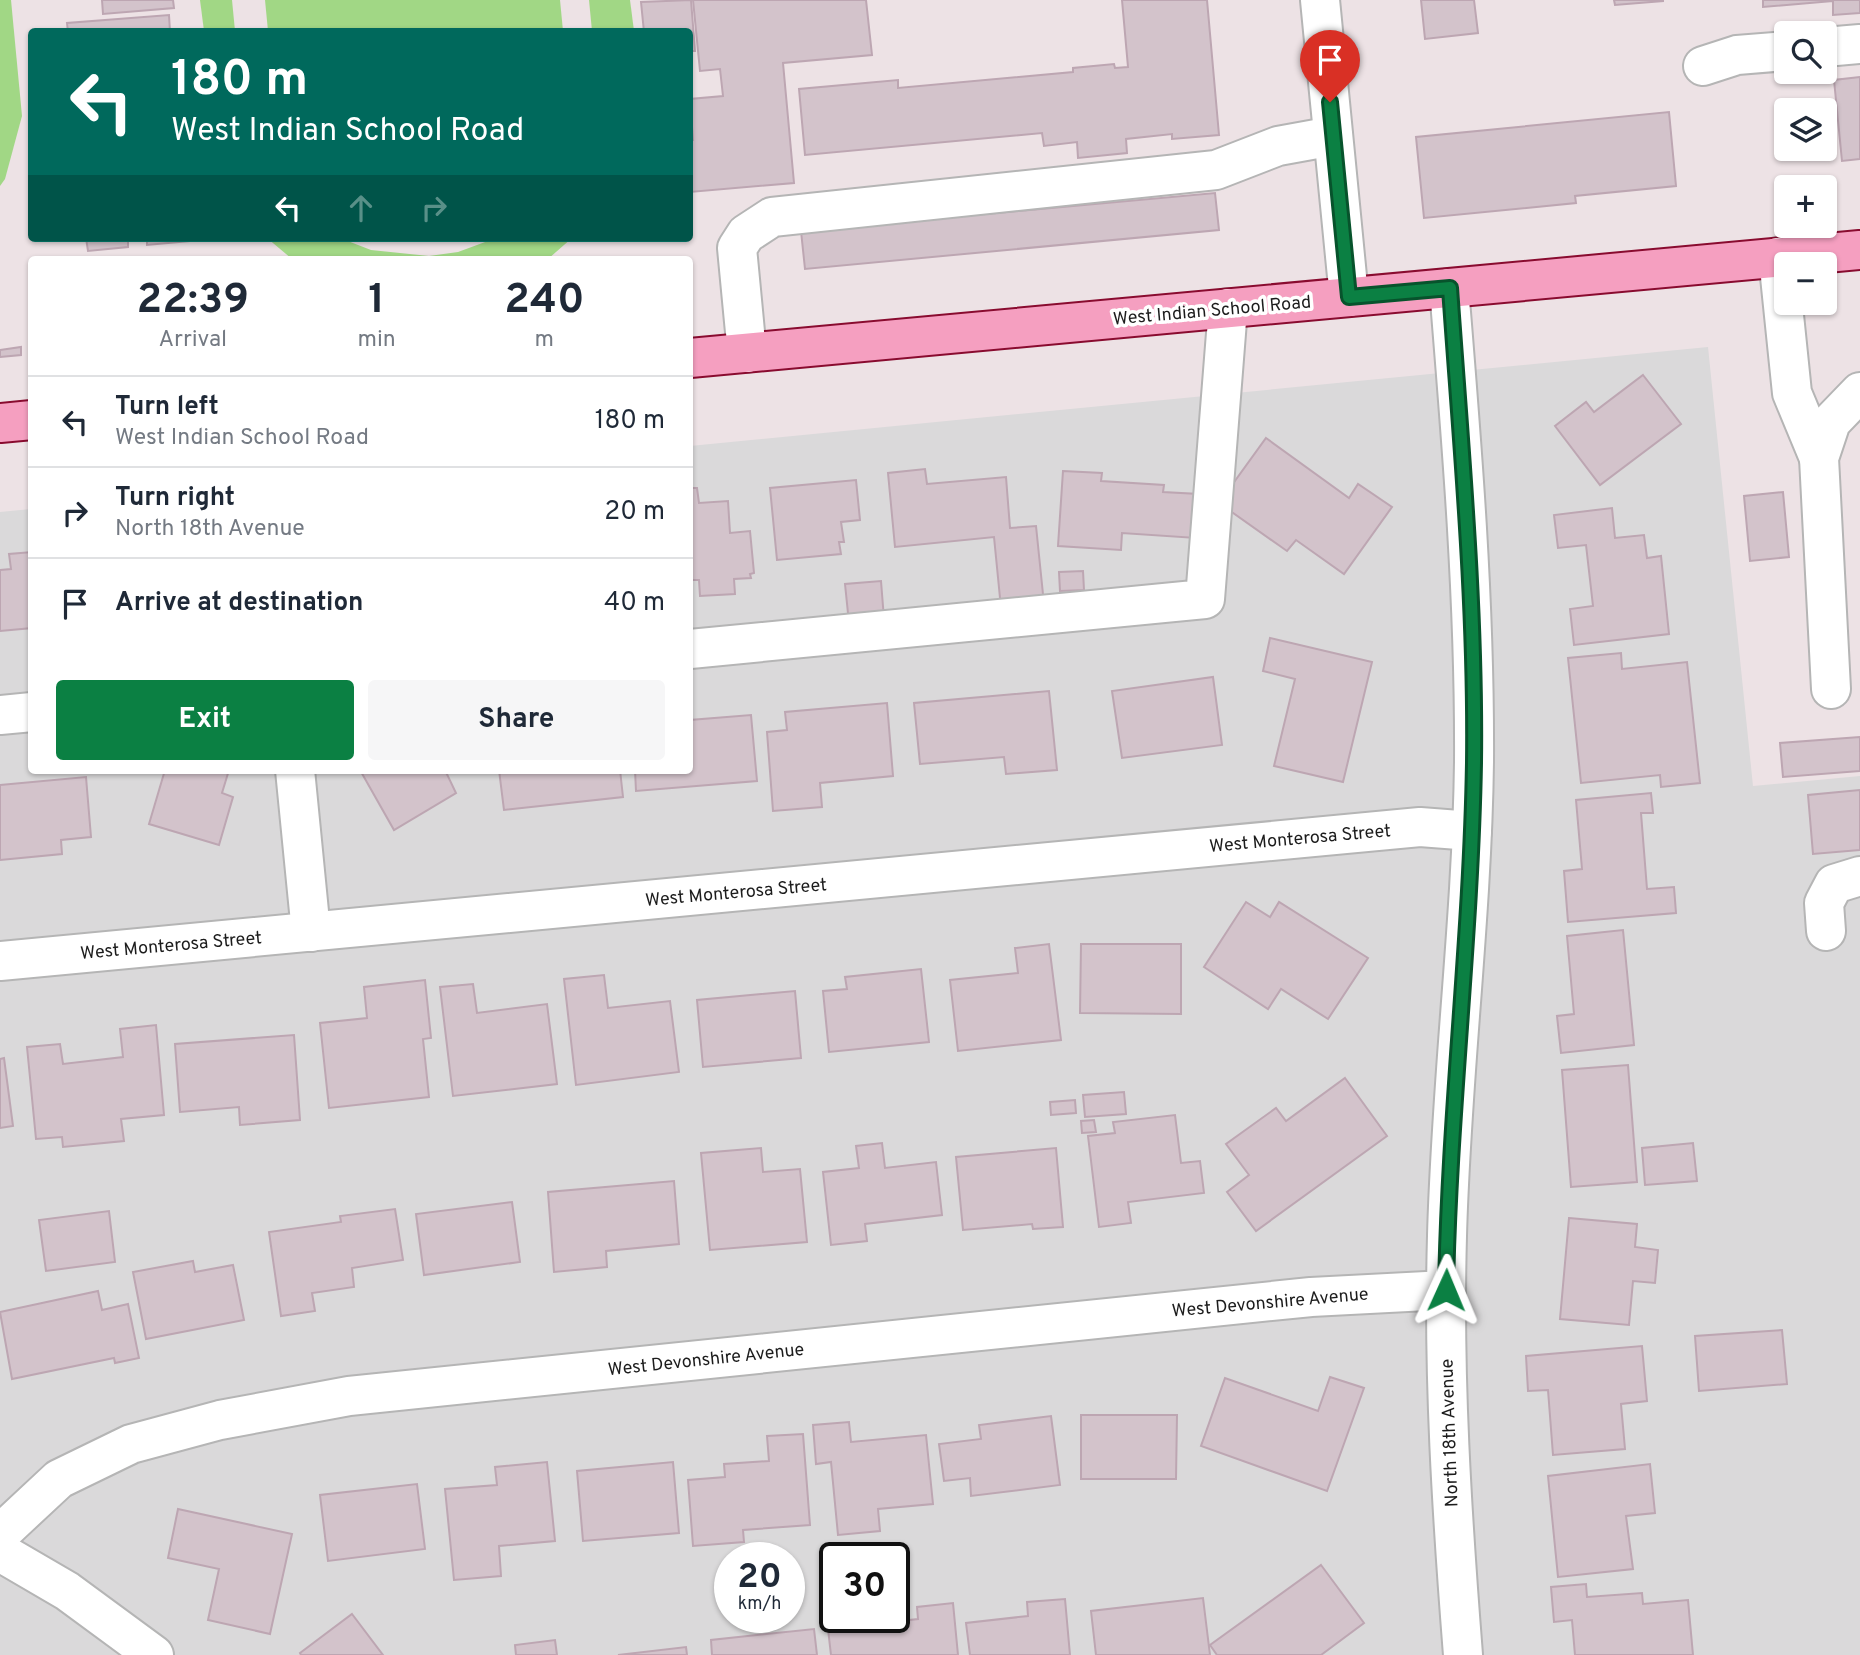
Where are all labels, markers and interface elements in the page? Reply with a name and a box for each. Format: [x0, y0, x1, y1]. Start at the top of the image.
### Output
map controls [1774, 21, 1837, 315]
button: search [1774, 21, 1837, 84]
pin [1300, 30, 1360, 102]
icon: arrive [1311, 41, 1349, 79]
text: 180 m [171, 51, 308, 113]
icon: left [56, 56, 147, 147]
button: layers [1774, 98, 1837, 161]
text: West Indian School Road [171, 112, 524, 152]
button: + [1774, 175, 1837, 238]
icon: left [269, 189, 307, 227]
icon: ahead [342, 189, 380, 227]
icon: right [415, 189, 453, 227]
button: − [1774, 252, 1837, 315]
text: 22:39 [136, 275, 249, 328]
text: 1 [368, 275, 385, 328]
text: 240 [504, 275, 585, 328]
street label: West Indian School Road [1112, 291, 1312, 332]
text: Arrival [158, 326, 227, 355]
text: min [357, 326, 396, 355]
text: m [535, 326, 554, 355]
text: Turn left [115, 391, 219, 424]
icon: left [56, 403, 94, 441]
text: 180 m [595, 405, 665, 438]
text: West Indian School Road [115, 424, 369, 453]
text: Turn right [115, 482, 235, 515]
icon: right [56, 494, 94, 532]
text: 20 m [604, 496, 665, 529]
text: North 18th Avenue [115, 515, 305, 544]
icon: arrive [56, 585, 94, 623]
text: Arrive at destination [115, 587, 363, 620]
text: 40 m [604, 587, 665, 620]
button: Exit [56, 680, 354, 760]
button: Share [368, 680, 665, 760]
street label: West Monterosa Street [1208, 820, 1392, 859]
street label: West Monterosa Street [644, 874, 828, 913]
street label: West Monterosa Street [79, 927, 263, 966]
position arrow [1409, 1253, 1483, 1327]
street label: West Devonshire Avenue [1171, 1283, 1369, 1324]
street label: West Devonshire Avenue [607, 1339, 805, 1382]
street label: North 18th Avenue [1436, 1358, 1465, 1508]
speed limit sign: 30 [819, 1542, 910, 1633]
text: 20 [737, 1556, 782, 1600]
text: km/h [738, 1593, 781, 1616]

